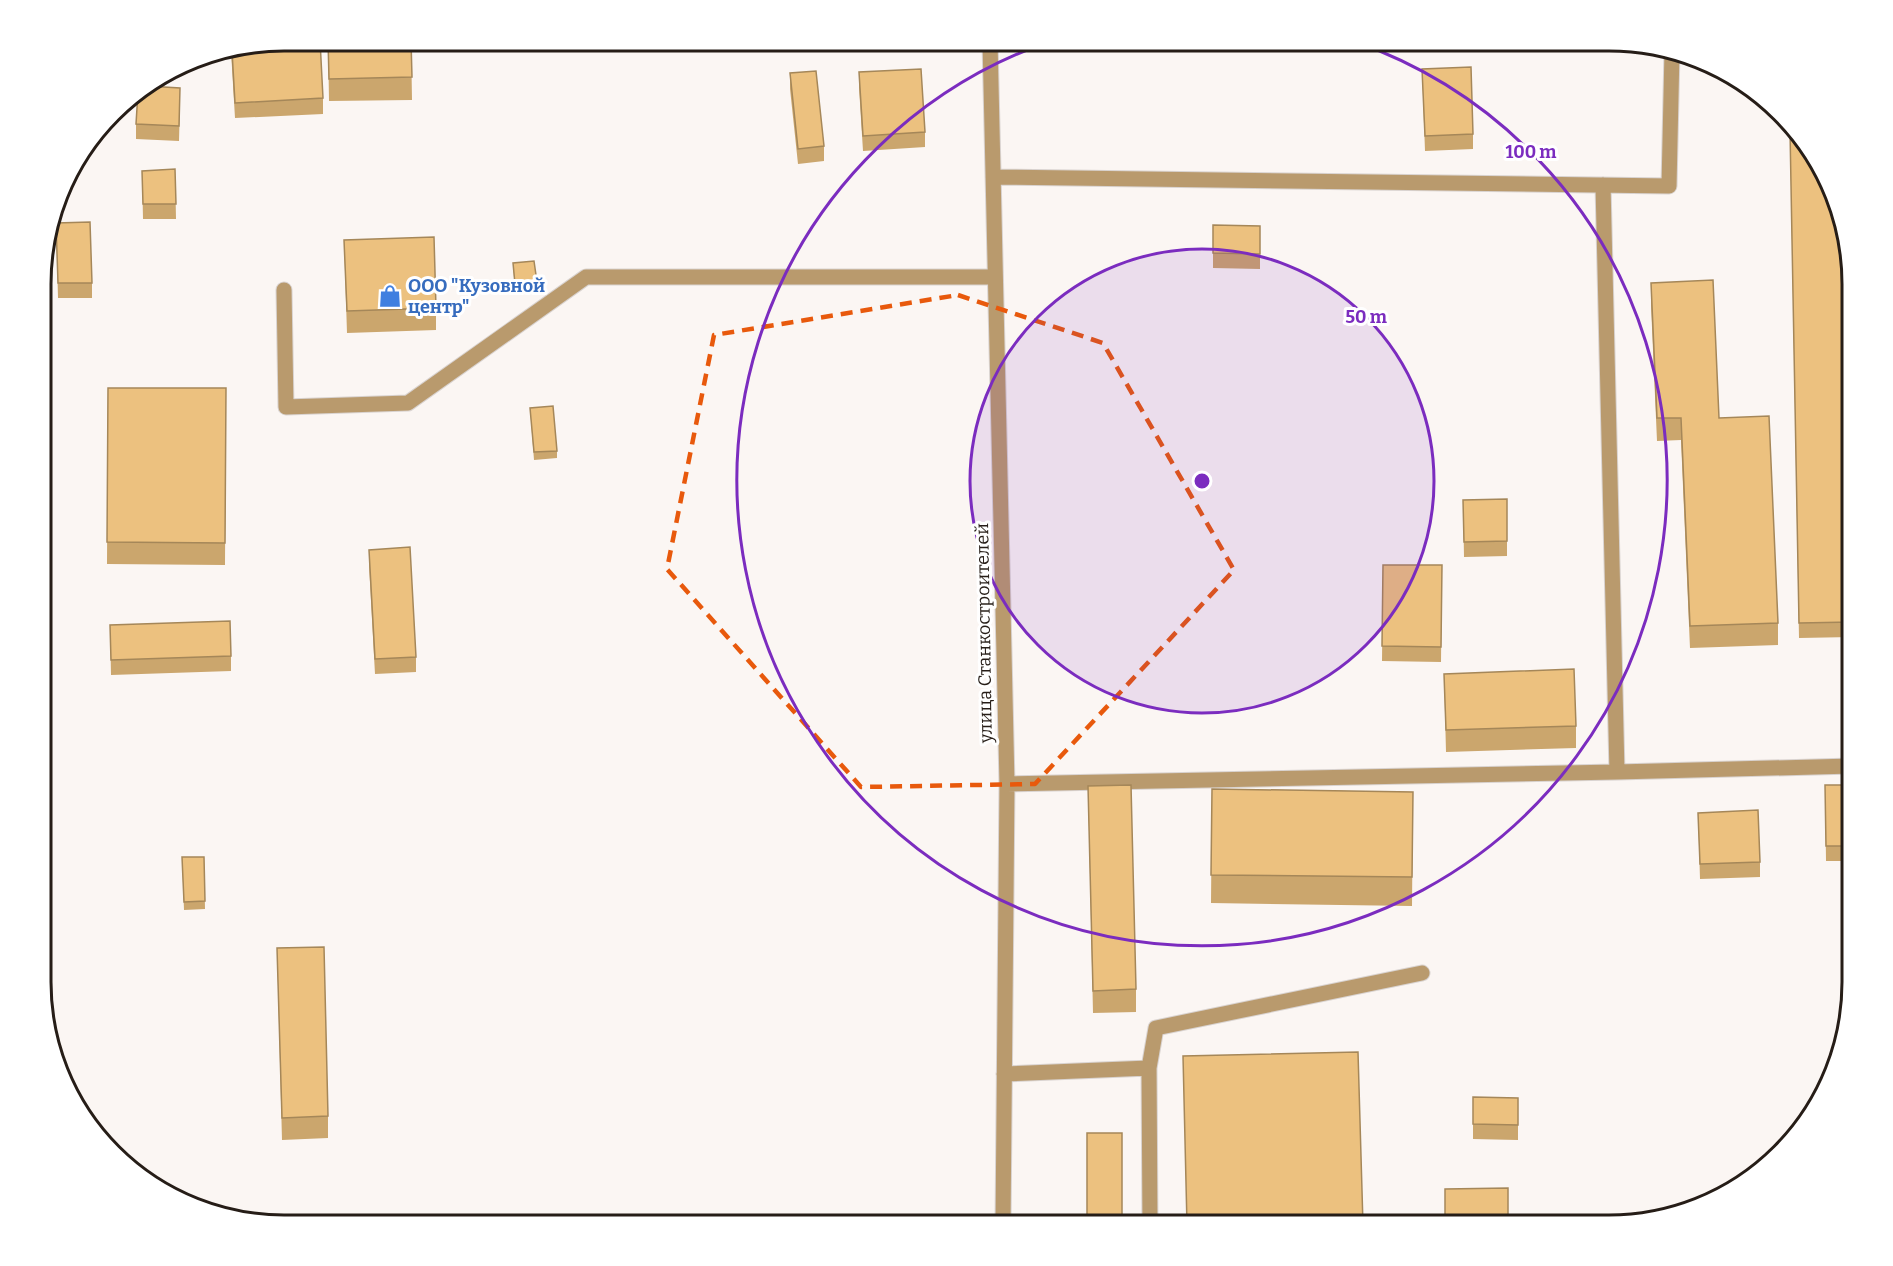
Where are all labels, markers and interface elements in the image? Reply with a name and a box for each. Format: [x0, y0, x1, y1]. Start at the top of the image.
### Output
text: 100 m [1505, 141, 1557, 163]
place label: ООО "Кузовной центр" [408, 275, 545, 318]
shop icon: ООО "Кузовной центр" [377, 283, 403, 309]
text: 50 m [1345, 306, 1387, 328]
centre of rings [1192, 471, 1212, 491]
street label: улица Станкостроителей [971, 523, 997, 744]

